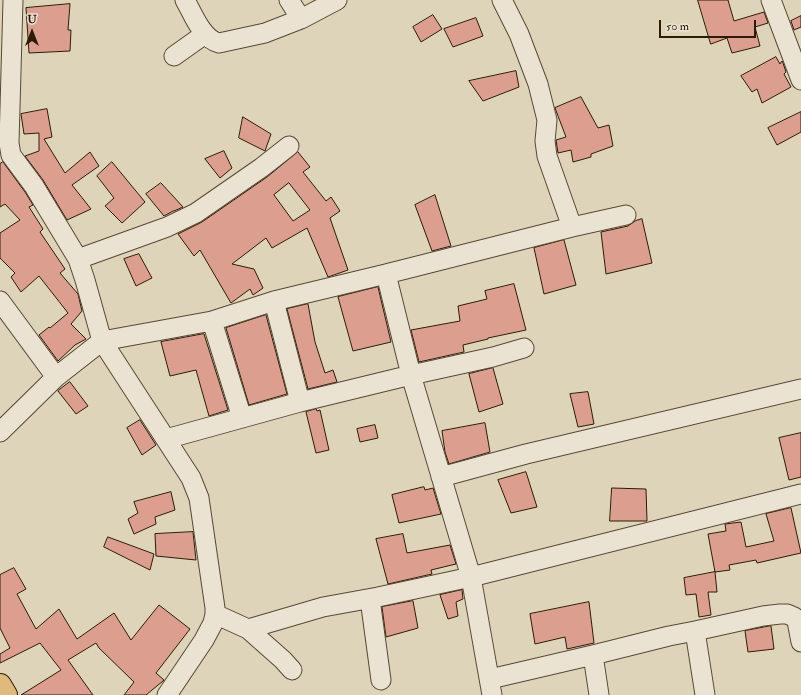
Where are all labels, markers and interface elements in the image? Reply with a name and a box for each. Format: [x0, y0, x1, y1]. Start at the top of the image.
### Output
north arrow [12, 12, 52, 52]
scale bar [661, 12, 758, 38]
text: U [27, 13, 37, 26]
text: 50 m [666, 19, 689, 34]

